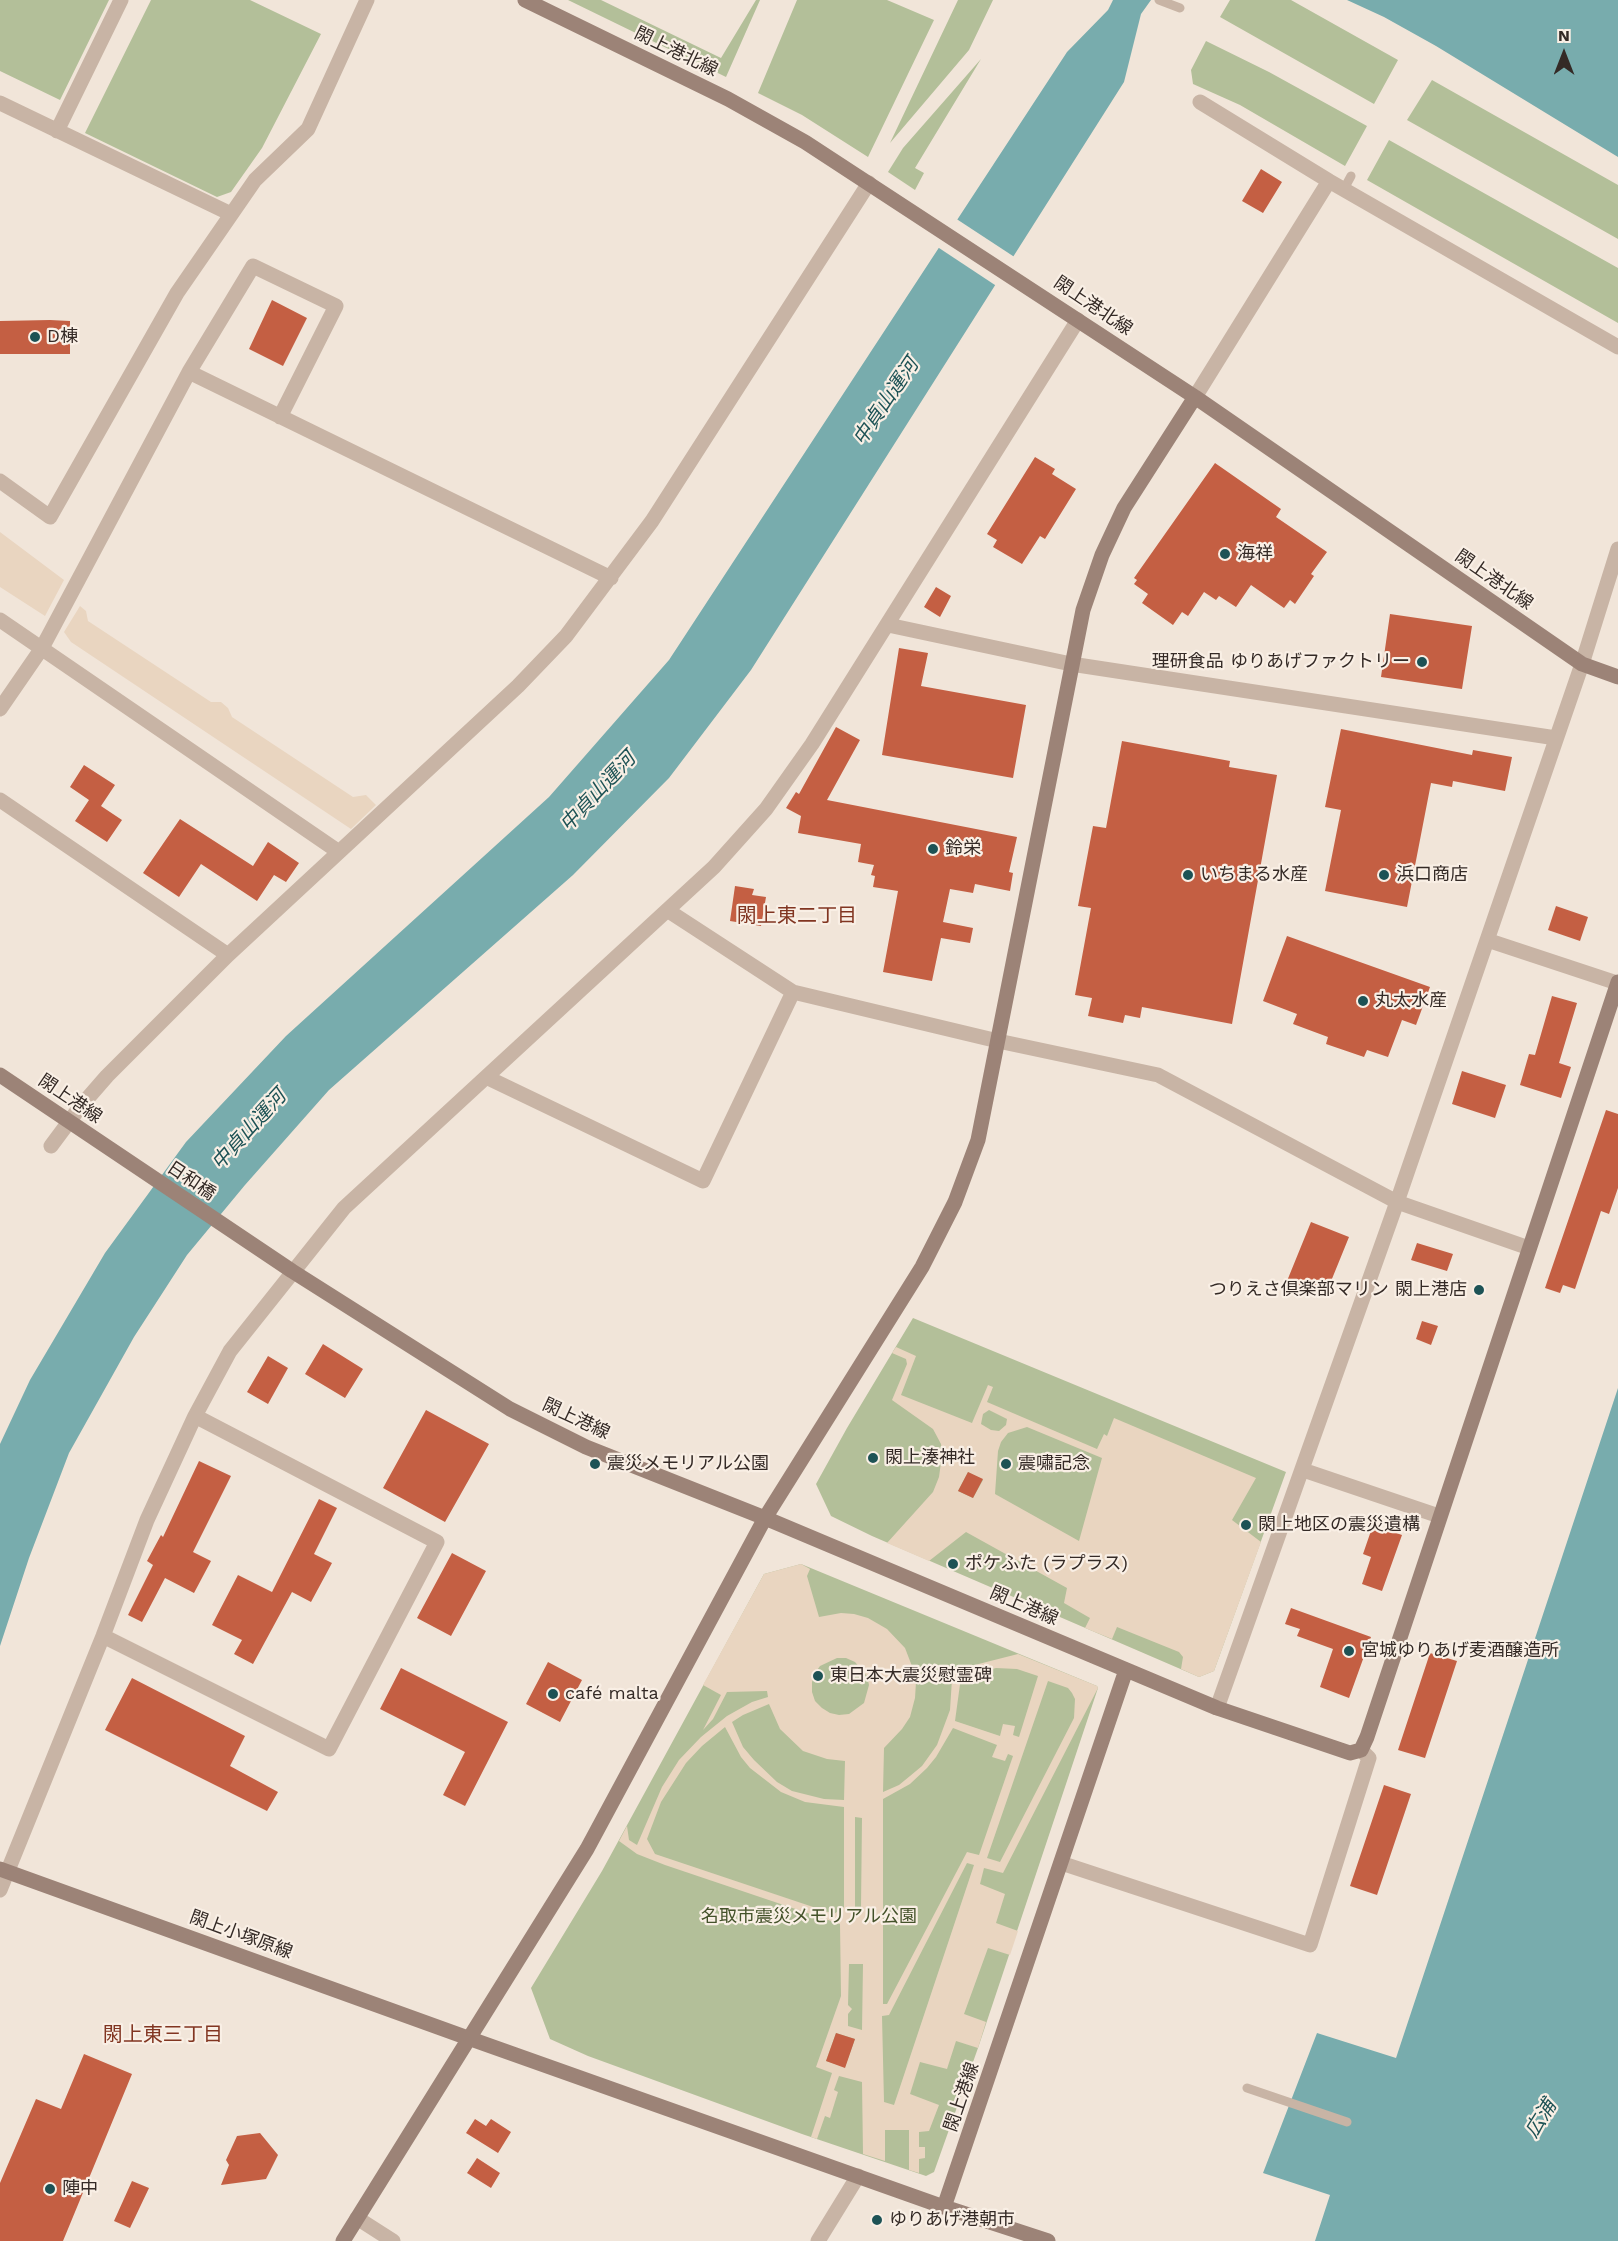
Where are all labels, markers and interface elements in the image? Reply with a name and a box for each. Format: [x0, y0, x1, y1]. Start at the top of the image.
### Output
street label: 閖上港北線 [631, 23, 721, 81]
north arrow [1534, 24, 1594, 84]
text: N [1558, 26, 1570, 45]
street label: 閖上港北線 [1050, 272, 1136, 340]
place label: D棟 [47, 326, 78, 348]
marker: D棟 [28, 330, 42, 344]
water label: 中貞山運河 [848, 354, 924, 450]
place label: 海祥 [1237, 543, 1273, 565]
street label: 閖上港北線 [1451, 545, 1537, 615]
marker: 海祥 [1218, 547, 1232, 561]
place label: 理研食品 ゆりあげファクトリー [1152, 651, 1410, 673]
marker: 理研食品 ゆりあげファクトリー [1415, 655, 1429, 669]
water label: 中貞山運河 [555, 747, 641, 837]
place label: 鈴栄 [945, 838, 981, 860]
marker: 鈴栄 [926, 842, 940, 856]
place label: いちまる水産 [1200, 864, 1308, 886]
place label: 浜口商店 [1396, 864, 1468, 886]
marker: いちまる水産 [1181, 868, 1195, 882]
marker: 浜口商店 [1377, 868, 1391, 882]
district label: 閖上東二丁目 [737, 904, 857, 928]
place label: 丸太水産 [1375, 990, 1447, 1012]
marker: 丸太水産 [1356, 994, 1370, 1008]
street label: 閖上港線 [34, 1070, 106, 1128]
water label: 中貞山運河 [207, 1085, 291, 1175]
street label: 日和橋 [163, 1157, 219, 1205]
place label: つりえさ倶楽部マリン 閖上港店 [1209, 1279, 1467, 1301]
marker: つりえさ倶楽部マリン 閖上港店 [1472, 1283, 1486, 1297]
street label: 閖上港線 [539, 1394, 613, 1444]
place label: 閖上湊神社 [885, 1447, 975, 1469]
marker: 閖上湊神社 [866, 1451, 880, 1465]
place label: 震災メモリアル公園 [607, 1453, 769, 1475]
place label: 震嘯記念 [1018, 1453, 1090, 1475]
marker: 震災メモリアル公園 [588, 1457, 602, 1471]
marker: 震嘯記念 [999, 1457, 1013, 1471]
place label: 閖上地区の震災遺構 [1258, 1514, 1420, 1536]
marker: 閖上地区の震災遺構 [1239, 1518, 1253, 1532]
place label: ポケふた (ラプラス) [965, 1553, 1128, 1575]
marker: ポケふた (ラプラス) [946, 1557, 960, 1571]
street label: 閖上港線 [987, 1582, 1061, 1630]
place label: 宮城ゆりあげ麦酒醸造所 [1361, 1640, 1559, 1662]
marker: 宮城ゆりあげ麦酒醸造所 [1342, 1644, 1356, 1658]
place label: 東日本大震災慰霊碑 [830, 1665, 992, 1687]
marker: 東日本大震災慰霊碑 [811, 1669, 825, 1683]
place label: café malta [565, 1683, 659, 1705]
marker: café malta [546, 1687, 560, 1701]
street label: 閖上小塚原線 [187, 1906, 295, 1964]
park label: 名取市震災メモリアル公園 [701, 1906, 917, 1928]
district label: 閖上東三丁目 [103, 2023, 223, 2047]
street label: 閖上港線 [940, 2059, 984, 2135]
water label: 広浦 [1520, 2096, 1562, 2142]
place label: 陣中 [62, 2178, 98, 2200]
marker: 陣中 [43, 2182, 57, 2196]
place label: ゆりあげ港朝市 [889, 2209, 1015, 2231]
marker: ゆりあげ港朝市 [870, 2213, 884, 2227]

